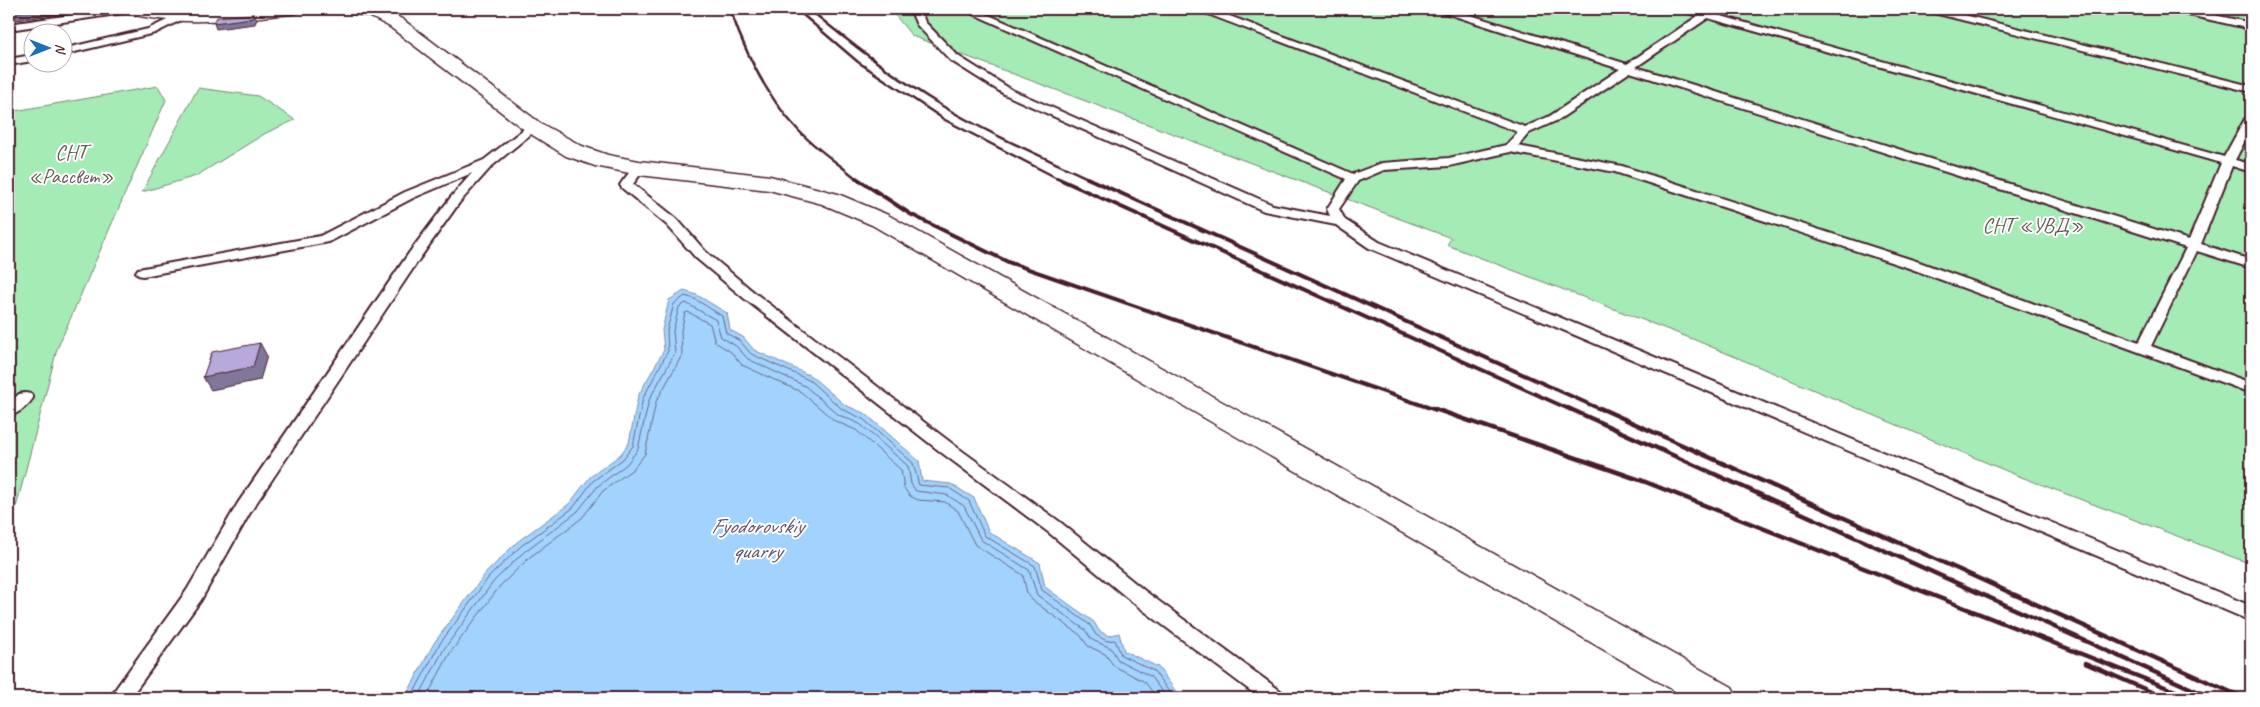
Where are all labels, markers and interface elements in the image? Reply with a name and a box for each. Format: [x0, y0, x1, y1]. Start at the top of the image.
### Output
north arrow [22, 22, 72, 72]
text: N [52, 44, 69, 55]
park label: СНТ «Рассвет» [28, 139, 114, 189]
park label: СНТ «УВД» [1982, 212, 2084, 238]
water label: Fyodorovskiy quarry [711, 512, 806, 565]

